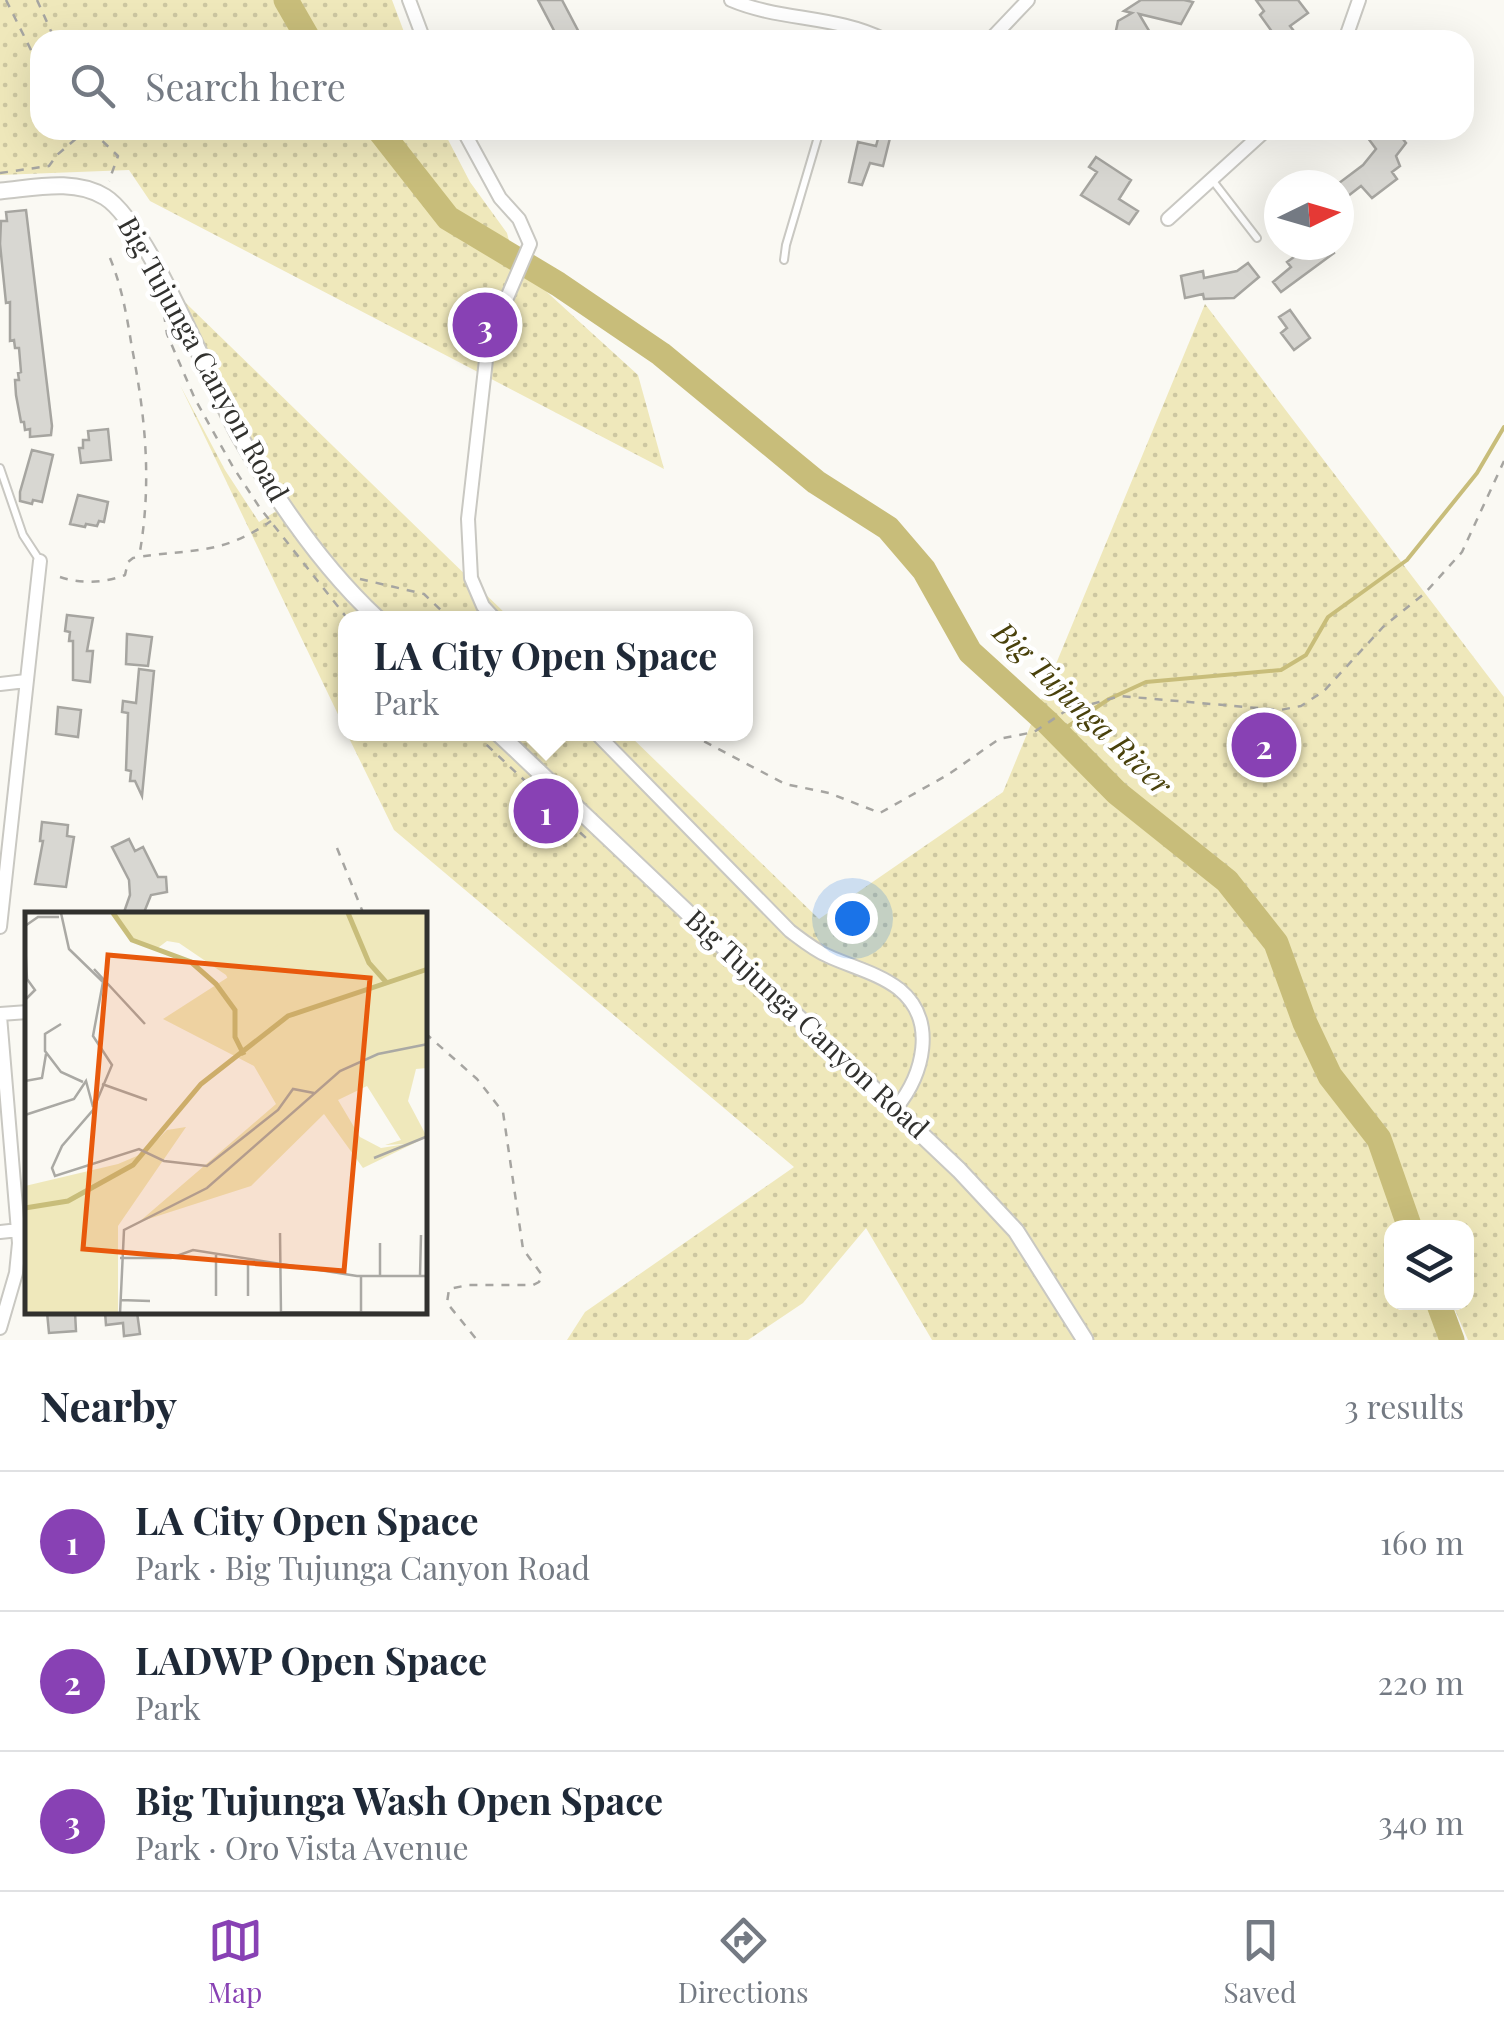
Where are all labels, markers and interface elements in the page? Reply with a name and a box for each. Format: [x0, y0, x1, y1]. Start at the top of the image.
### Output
search box [30, 30, 1474, 140]
icon: search [65, 58, 120, 113]
text: Search here [145, 60, 346, 111]
north arrow [1264, 170, 1354, 260]
street label: Big Tujunga Canyon Road [111, 209, 298, 507]
pin: 3 [452, 288, 518, 362]
popup [338, 611, 753, 741]
water label: Big Tujunga River [985, 611, 1182, 804]
text: LA City Open Space [374, 629, 717, 680]
text: Park [374, 680, 439, 723]
pin: 2 [1232, 708, 1296, 782]
pin: 1 [514, 774, 578, 848]
your location [827, 893, 878, 944]
street label: Big Tujunga Canyon Road [678, 900, 938, 1145]
inset map [25, 912, 428, 1315]
map controls [1384, 1220, 1474, 1310]
button: layers [1384, 1220, 1474, 1310]
text: Nearby [40, 1377, 177, 1433]
text: 3 results [1344, 1384, 1464, 1427]
text: LA City Open Space [135, 1494, 479, 1545]
text: 1 [66, 1520, 79, 1563]
text: 160 m [1380, 1520, 1464, 1563]
text: Park · Big Tujunga Canyon Road [135, 1545, 590, 1588]
text: LADWP Open Space [135, 1634, 487, 1685]
text: 2 [64, 1660, 81, 1703]
text: 220 m [1378, 1660, 1464, 1703]
text: Park [135, 1685, 201, 1728]
text: Big Tujunga Wash Open Space [135, 1774, 663, 1825]
text: 3 [65, 1800, 80, 1843]
text: 340 m [1378, 1800, 1464, 1843]
text: Park · Oro Vista Avenue [135, 1825, 469, 1868]
tab: Map [208, 1913, 263, 2010]
tab: Directions [678, 1913, 808, 2010]
tab: Saved [1224, 1913, 1296, 2010]

